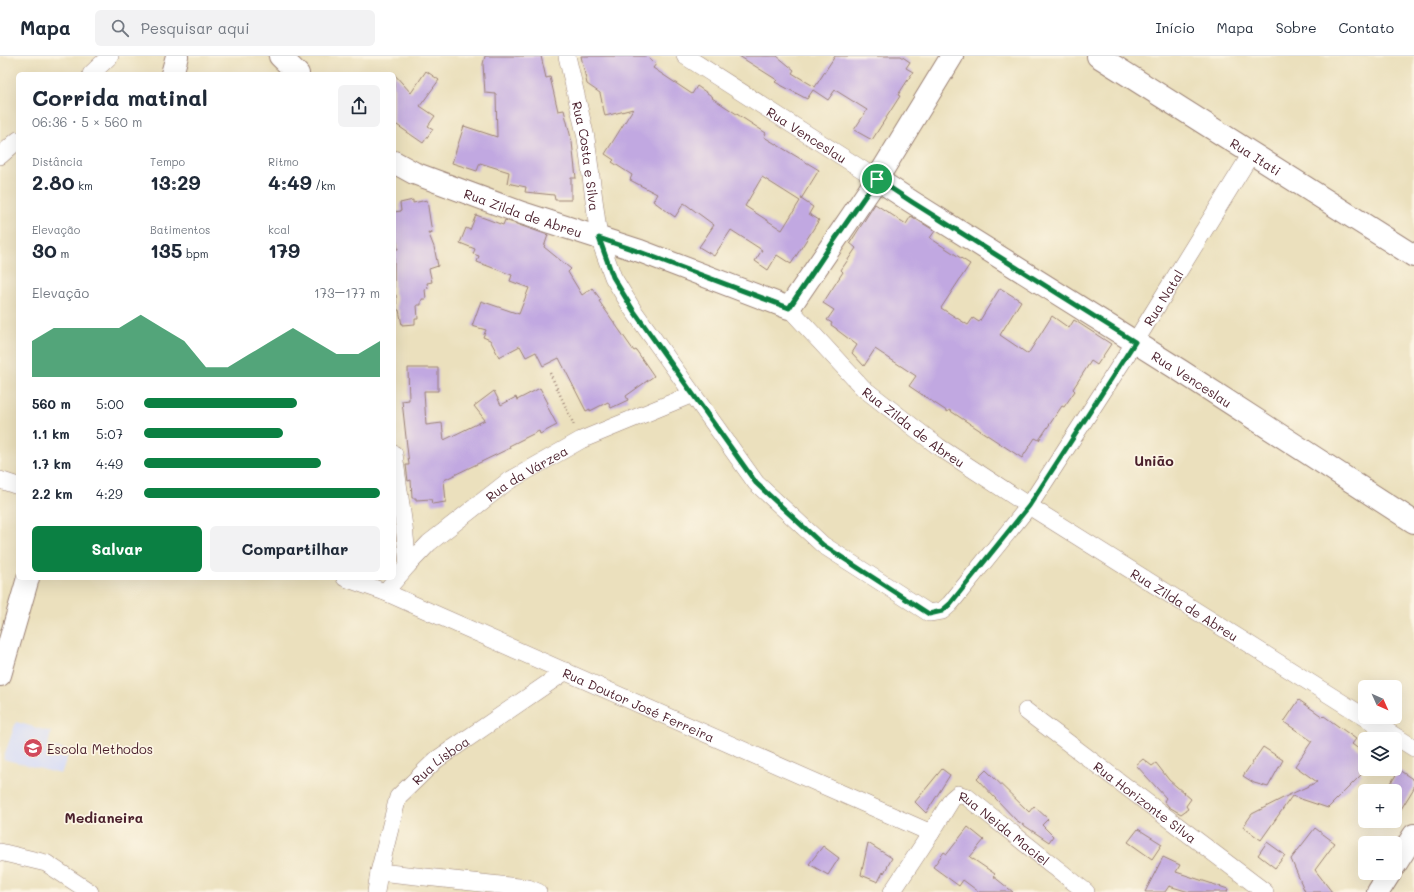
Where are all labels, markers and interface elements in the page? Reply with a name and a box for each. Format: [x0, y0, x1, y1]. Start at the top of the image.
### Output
search box [95, 10, 375, 46]
text: Mapa [20, 15, 71, 40]
icon: search [109, 17, 131, 39]
text: Pesquisar aqui [141, 18, 250, 38]
text: Início [1155, 18, 1195, 37]
text: Mapa [1217, 18, 1254, 37]
text: Sobre [1276, 18, 1317, 37]
text: Contato [1339, 18, 1394, 37]
text: Corrida matinal [32, 83, 208, 112]
button: share [338, 85, 380, 127]
street label: Rua Costa e Silva [569, 99, 604, 212]
street label: Rua Venceslau [764, 102, 850, 166]
text: 06:36 · 5 × 560 m [32, 113, 142, 130]
street label: Rua Itati [1227, 134, 1285, 178]
text: Distância [32, 154, 83, 169]
text: Tempo [150, 154, 185, 169]
text: Ritmo [268, 154, 299, 169]
pin [860, 162, 894, 196]
icon: arrive [866, 168, 888, 190]
text: 2.80 [32, 169, 75, 195]
text: 13:29 [150, 169, 200, 195]
text: 4:49 [268, 169, 312, 195]
text: km [75, 178, 93, 193]
text: /km [312, 178, 336, 193]
street label: Rua Zilda de Abreu [462, 184, 584, 240]
text: Elevação [32, 222, 80, 237]
text: Batimentos [150, 222, 210, 237]
text: kcal [268, 222, 290, 237]
text: 30 [32, 237, 57, 263]
text: 135 [150, 237, 183, 263]
text: 179 [268, 237, 300, 263]
text: m [57, 246, 69, 261]
text: bpm [183, 246, 209, 261]
street label: Rua Natal [1139, 266, 1186, 328]
text: Elevação [32, 284, 89, 301]
text: 173–177 m [314, 284, 380, 301]
street label: Rua Venceslau [1149, 347, 1235, 410]
street label: Rua Zilda de Abreu [859, 383, 968, 470]
text: 560 m [32, 395, 71, 412]
text: 5:00 [96, 395, 124, 412]
text: 1.1 km [32, 425, 70, 442]
text: 5:07 [96, 425, 123, 442]
street label: Rua da Várzea [481, 441, 570, 505]
district label: União [1134, 451, 1174, 470]
text: 1.7 km [32, 455, 71, 472]
text: 4:49 [96, 455, 123, 472]
text: 2.2 km [32, 485, 73, 502]
text: 4:29 [96, 485, 123, 502]
button: Salvar [32, 526, 202, 572]
button: Compartilhar [210, 526, 380, 572]
street label: Rua Zilda de Abreu [1128, 564, 1242, 644]
street label: Rua Doutor José Ferreira [560, 663, 718, 745]
north arrow [1358, 680, 1402, 724]
map controls [1358, 680, 1402, 880]
street label: Rua Lisboa [408, 732, 472, 788]
button: layers [1358, 732, 1402, 776]
school or university icon: Escola Methodos [22, 737, 44, 759]
place label: Escola Methodos [47, 740, 153, 757]
street label: Rua Horizonte Silva [1091, 757, 1201, 846]
button: + [1358, 784, 1402, 828]
street label: Rua Neida Maciel [957, 787, 1053, 868]
district label: Medianeira [65, 808, 144, 827]
button: − [1358, 836, 1402, 880]

